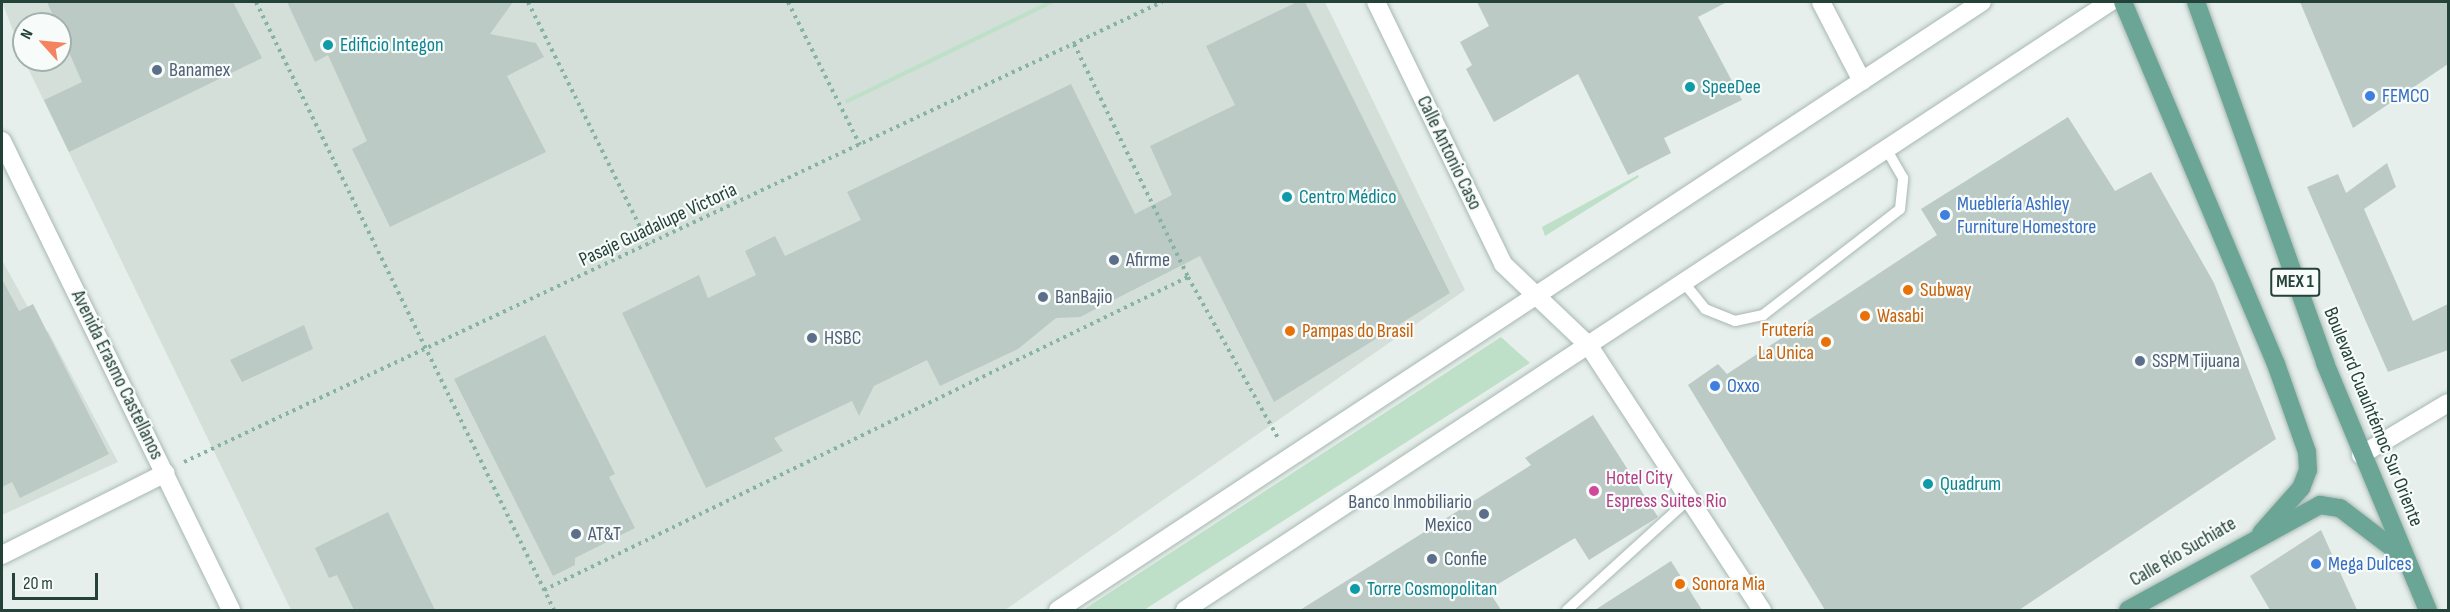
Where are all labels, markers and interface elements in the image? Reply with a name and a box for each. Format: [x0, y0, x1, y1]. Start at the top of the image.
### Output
north arrow [12, 12, 72, 72]
text: N [17, 26, 38, 43]
place label: Edificio Integon [340, 33, 444, 57]
marker: Edificio Integon [321, 38, 335, 52]
place label: Banamex [169, 58, 230, 82]
marker: Banamex [150, 63, 164, 77]
place label: SpeeDee [1702, 75, 1761, 99]
marker: SpeeDee [1683, 80, 1697, 94]
place label: FEMCO [2382, 84, 2429, 108]
marker: FEMCO [2363, 89, 2377, 103]
street label: Calle Antonio Caso [1411, 92, 1487, 214]
street label: Pasaje Guadalupe Victoria [575, 178, 741, 272]
place label: Centro Médico [1299, 185, 1396, 209]
marker: Centro Médico [1280, 190, 1294, 204]
place label: Mueblería Ashley Furniture Homestore [1957, 192, 2096, 239]
marker: Mueblería Ashley Furniture Homestore [1938, 208, 1952, 222]
place label: Afirme [1126, 248, 1170, 272]
marker: Afirme [1107, 253, 1121, 267]
road number: MEX 1 [2270, 267, 2320, 297]
place label: Subway [1920, 278, 1971, 302]
marker: Subway [1901, 283, 1915, 297]
place label: BanBajio [1055, 285, 1112, 309]
street label: Avenida Erasmo Castellanos [66, 286, 168, 464]
marker: BanBajio [1036, 290, 1050, 304]
place label: Wasabi [1877, 304, 1924, 328]
street label: Boulevard Cuauhtémoc Sur Oriente [2318, 304, 2428, 530]
marker: Wasabi [1858, 309, 1872, 323]
place label: Frutería La Unica [1758, 318, 1814, 365]
place label: Pampas do Brasil [1302, 319, 1413, 343]
marker: Pampas do Brasil [1283, 324, 1297, 338]
place label: HSBC [824, 326, 861, 350]
marker: HSBC [805, 331, 819, 345]
marker: Frutería La Unica [1819, 335, 1833, 349]
place label: SSPM Tijuana [2152, 349, 2240, 373]
marker: SSPM Tijuana [2133, 354, 2147, 368]
place label: Oxxo [1727, 374, 1760, 398]
marker: Oxxo [1708, 379, 1722, 393]
place label: Hotel City Espress Suites Rio [1606, 467, 1727, 514]
place label: Quadrum [1940, 472, 2001, 496]
marker: Quadrum [1921, 477, 1935, 491]
marker: Hotel City Espress Suites Rio [1587, 484, 1601, 498]
place label: Banco Inmobiliario Mexico [1348, 490, 1472, 537]
marker: Banco Inmobiliario Mexico [1477, 507, 1491, 521]
street label: Calle Río Suchiate [2125, 512, 2241, 592]
place label: AT&T [588, 522, 621, 546]
marker: AT&T [569, 527, 583, 541]
place label: Confie [1444, 547, 1487, 571]
marker: Confie [1425, 552, 1439, 566]
place label: Mega Dulces [2328, 552, 2412, 576]
marker: Mega Dulces [2309, 557, 2323, 571]
scale bar [15, 561, 100, 599]
place label: Sonora Mia [1692, 572, 1765, 596]
text: 20 m [23, 573, 53, 594]
place label: Torre Cosmopolitan [1367, 577, 1497, 601]
marker: Sonora Mia [1673, 577, 1687, 591]
marker: Torre Cosmopolitan [1348, 582, 1362, 596]

